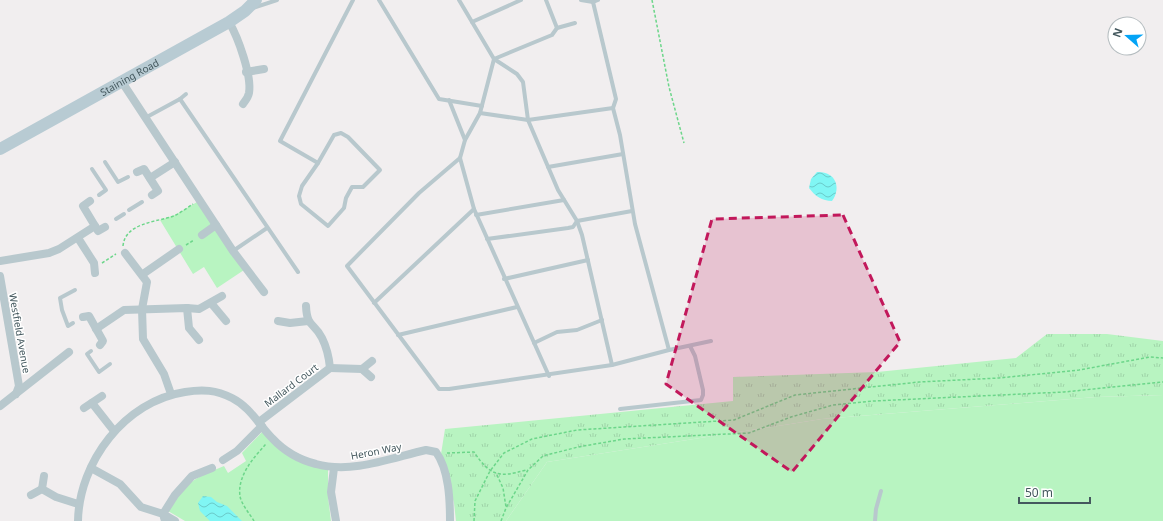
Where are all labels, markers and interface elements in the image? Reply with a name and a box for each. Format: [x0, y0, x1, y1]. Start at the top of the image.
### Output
north arrow [1107, 16, 1147, 56]
text: N [1109, 26, 1126, 39]
street label: Staining Road [98, 55, 161, 99]
street label: Westfield Avenue [6, 292, 34, 375]
street label: Mallard Court [261, 360, 321, 410]
street label: Heron Way [349, 439, 404, 463]
scale bar [1019, 479, 1090, 505]
text: 50 m [1025, 484, 1053, 501]

